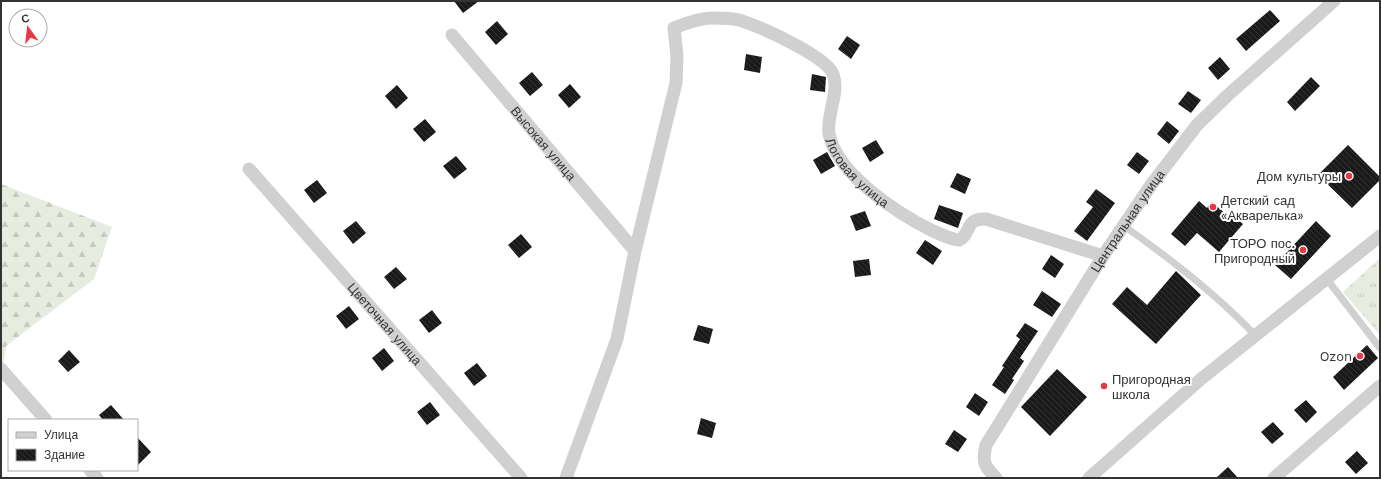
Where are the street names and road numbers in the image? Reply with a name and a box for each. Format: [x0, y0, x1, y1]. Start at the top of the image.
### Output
street label: Высокая улица [508, 104, 579, 184]
street label: Логовая улица [822, 136, 892, 211]
street label: Центральная улица [1088, 166, 1168, 275]
street label: Цветочная улица [345, 280, 425, 369]

